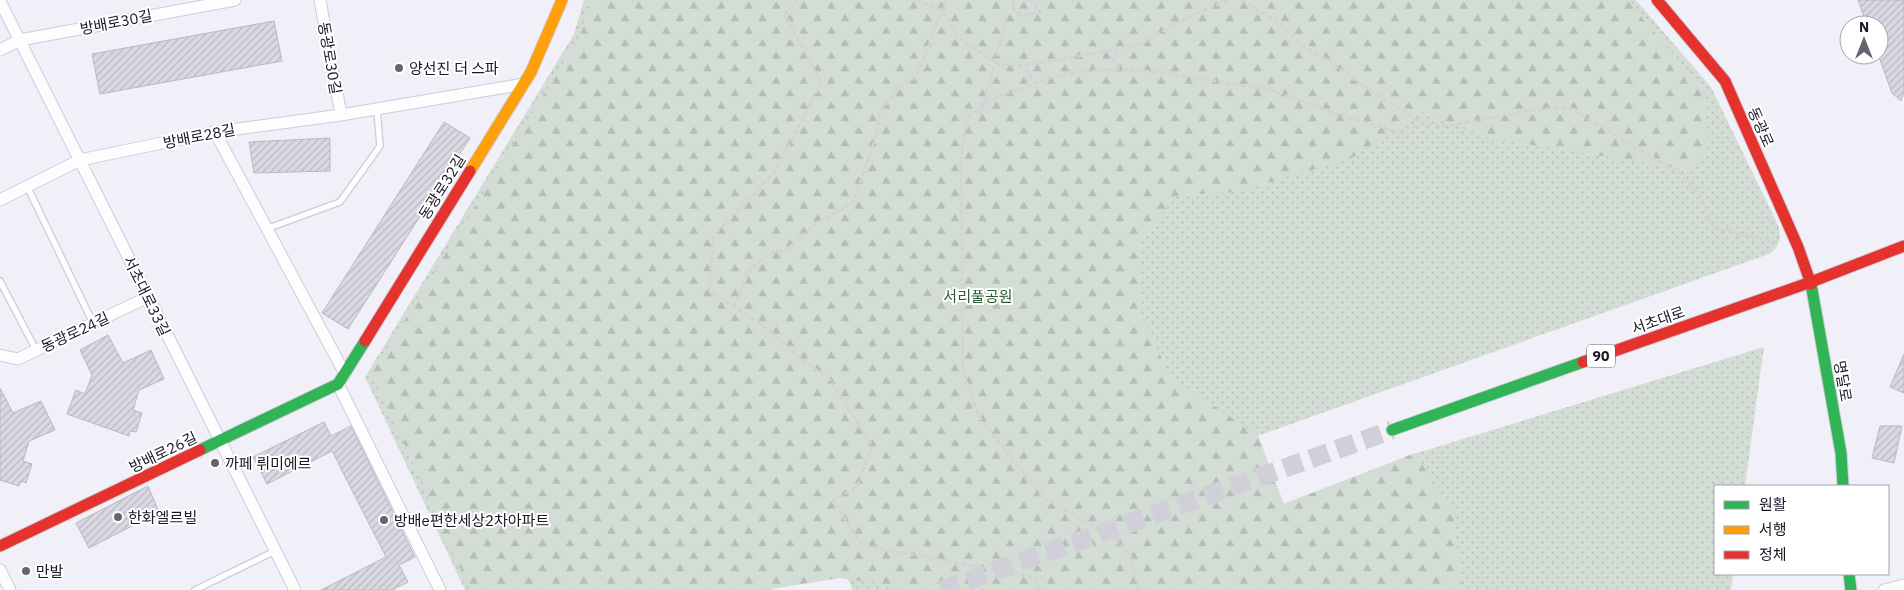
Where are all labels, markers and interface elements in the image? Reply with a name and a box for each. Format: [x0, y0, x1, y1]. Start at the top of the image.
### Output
street label: 방배로30길 [78, 6, 154, 38]
north arrow [1839, 15, 1889, 65]
text: N [1859, 18, 1869, 36]
street label: 동광로30길 [314, 20, 346, 96]
place label: 양선진 더 스파 [409, 59, 499, 78]
marker: 양선진 더 스파 [393, 62, 405, 74]
street label: 동광로 [1744, 104, 1778, 150]
street label: 방배로28길 [161, 120, 237, 152]
street label: 동광로32길 [415, 151, 469, 223]
street label: 서초대로33길 [119, 253, 175, 339]
park label: 서리풀공원 [943, 287, 1013, 306]
street label: 서초대로 [1629, 302, 1687, 338]
street label: 동광로24길 [38, 308, 112, 356]
road number: 90 [1587, 344, 1615, 368]
street label: 명달로 [1830, 359, 1856, 403]
street label: 방배로26길 [126, 427, 200, 477]
place label: 까페 뤼미에르 [225, 454, 312, 473]
marker: 까페 뤼미에르 [209, 457, 221, 469]
legend [1714, 485, 1889, 575]
text: 원활 [1759, 495, 1787, 514]
place label: 한화엘르빌 [128, 508, 197, 527]
marker: 한화엘르빌 [112, 511, 124, 523]
place label: 방배e편한세상2차아파트 [394, 511, 549, 530]
marker: 방배e편한세상2차아파트 [378, 514, 390, 526]
text: 서행 [1759, 520, 1787, 539]
text: 정체 [1759, 545, 1787, 564]
place label: 만발 [36, 562, 64, 581]
marker: 만발 [20, 565, 32, 577]

